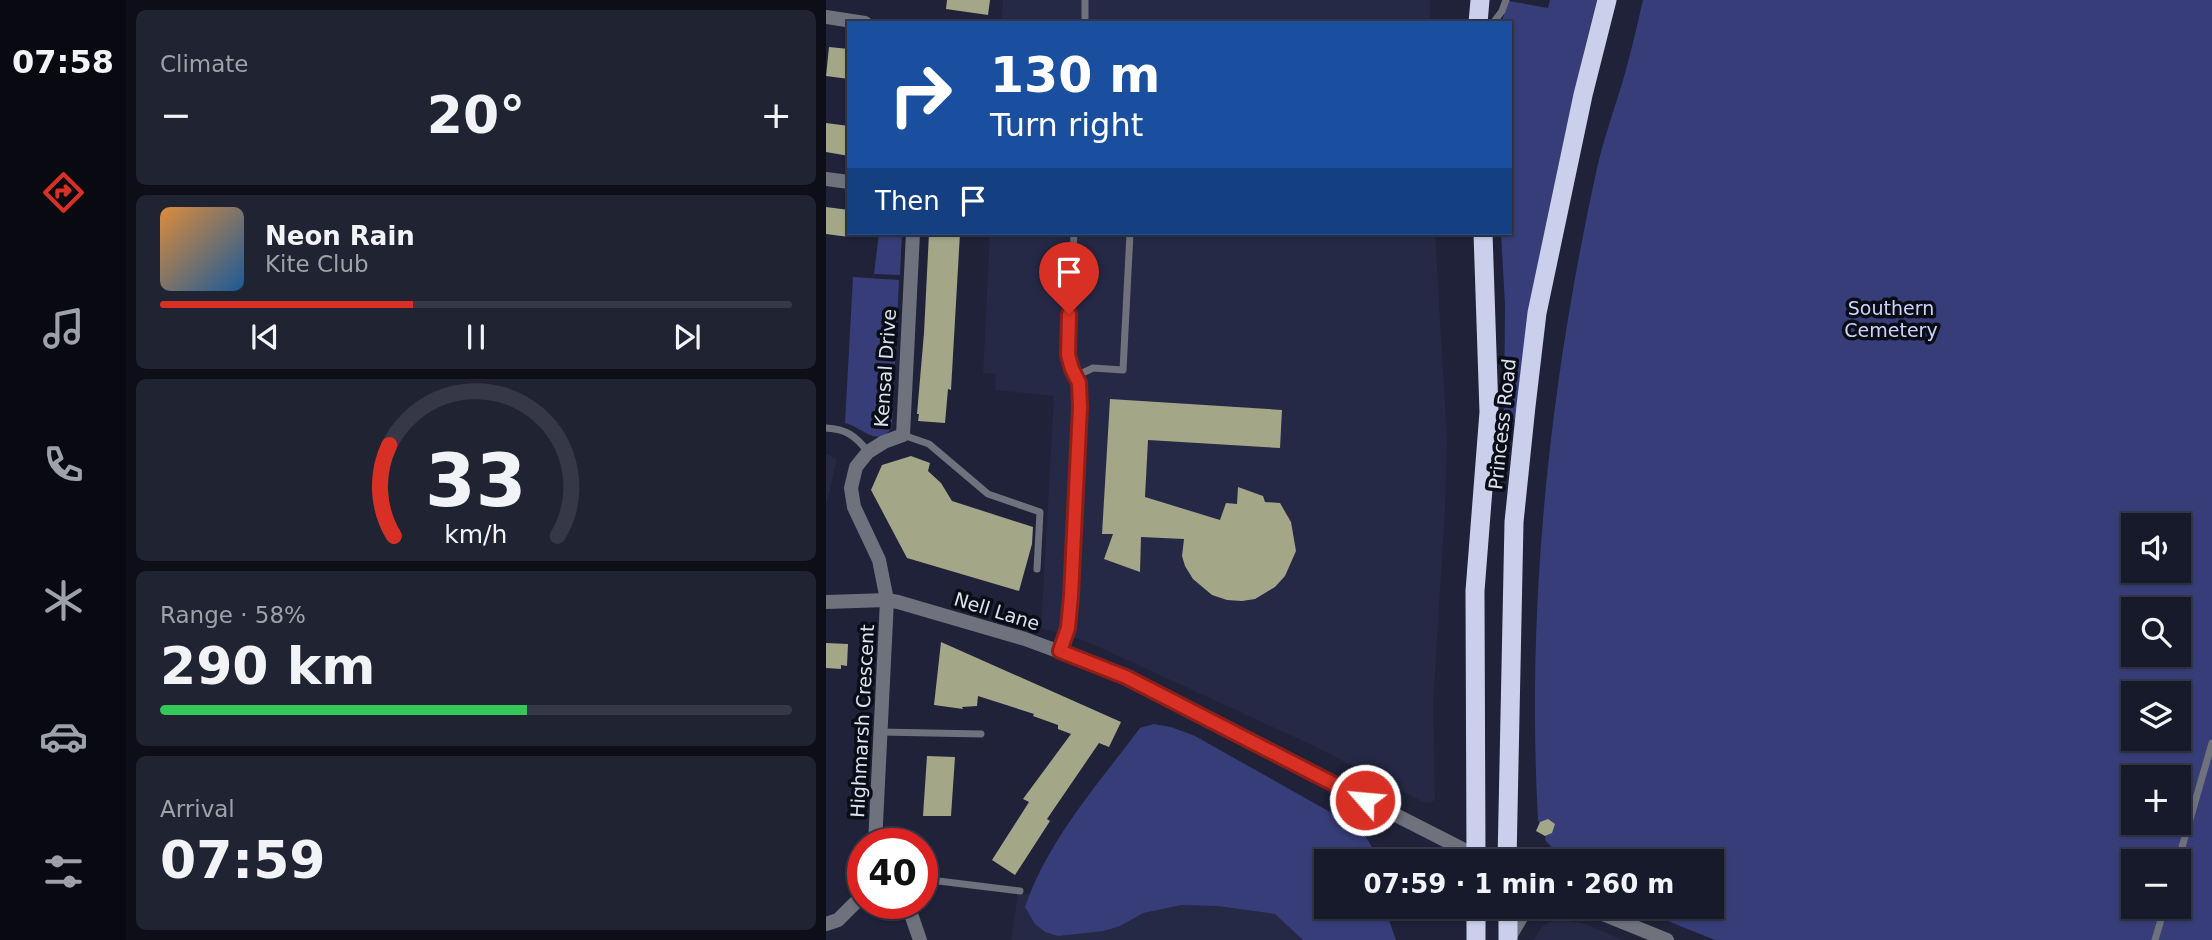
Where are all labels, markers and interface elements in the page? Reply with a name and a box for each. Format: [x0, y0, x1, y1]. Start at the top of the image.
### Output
text: 07:58 [12, 43, 114, 81]
text: 130 m [990, 47, 1160, 104]
icon: right [875, 49, 966, 140]
text: Climate [160, 51, 249, 77]
text: 20° [427, 85, 525, 145]
text: − [160, 93, 192, 137]
text: + [760, 93, 792, 137]
text: Turn right [990, 106, 1143, 144]
icon: directions [39, 168, 88, 217]
icon: arrive [954, 182, 992, 220]
text: Then [875, 186, 940, 216]
text: Neon Rain [265, 221, 415, 251]
pin [1039, 242, 1099, 314]
text: Kite Club [265, 251, 369, 277]
icon: arrive [1050, 253, 1088, 291]
park label: Southern Cemetery [1844, 297, 1938, 341]
icon: music [39, 304, 88, 353]
street label: Kensal Drive [870, 308, 900, 428]
icon: previous [246, 318, 284, 356]
icon: pause [457, 318, 495, 356]
icon: next [668, 318, 706, 356]
street label: Princess Road [1484, 357, 1520, 491]
text: 33 [425, 438, 527, 523]
icon: phone [39, 440, 88, 489]
map controls [2121, 513, 2191, 919]
button: sound [2121, 513, 2191, 583]
text: km/h [444, 520, 508, 549]
icon: climate [39, 576, 88, 625]
street label: Nell Lane [951, 588, 1043, 634]
button: search [2121, 597, 2191, 667]
text: Range · 58% [160, 602, 306, 628]
street label: Highmarsh Crescent [846, 624, 878, 818]
text: 290 km [160, 636, 375, 696]
button: layers [2121, 681, 2191, 751]
icon: car [39, 712, 88, 761]
position arrow [1328, 763, 1402, 837]
button: + [2121, 765, 2191, 835]
text: Arrival [160, 796, 235, 822]
speed limit sign: 40 [847, 828, 938, 919]
text: 07:59 [160, 830, 326, 890]
icon: filters [39, 847, 88, 896]
button: − [2121, 849, 2191, 919]
text: 07:59 · 1 min · 260 m [1364, 869, 1674, 899]

